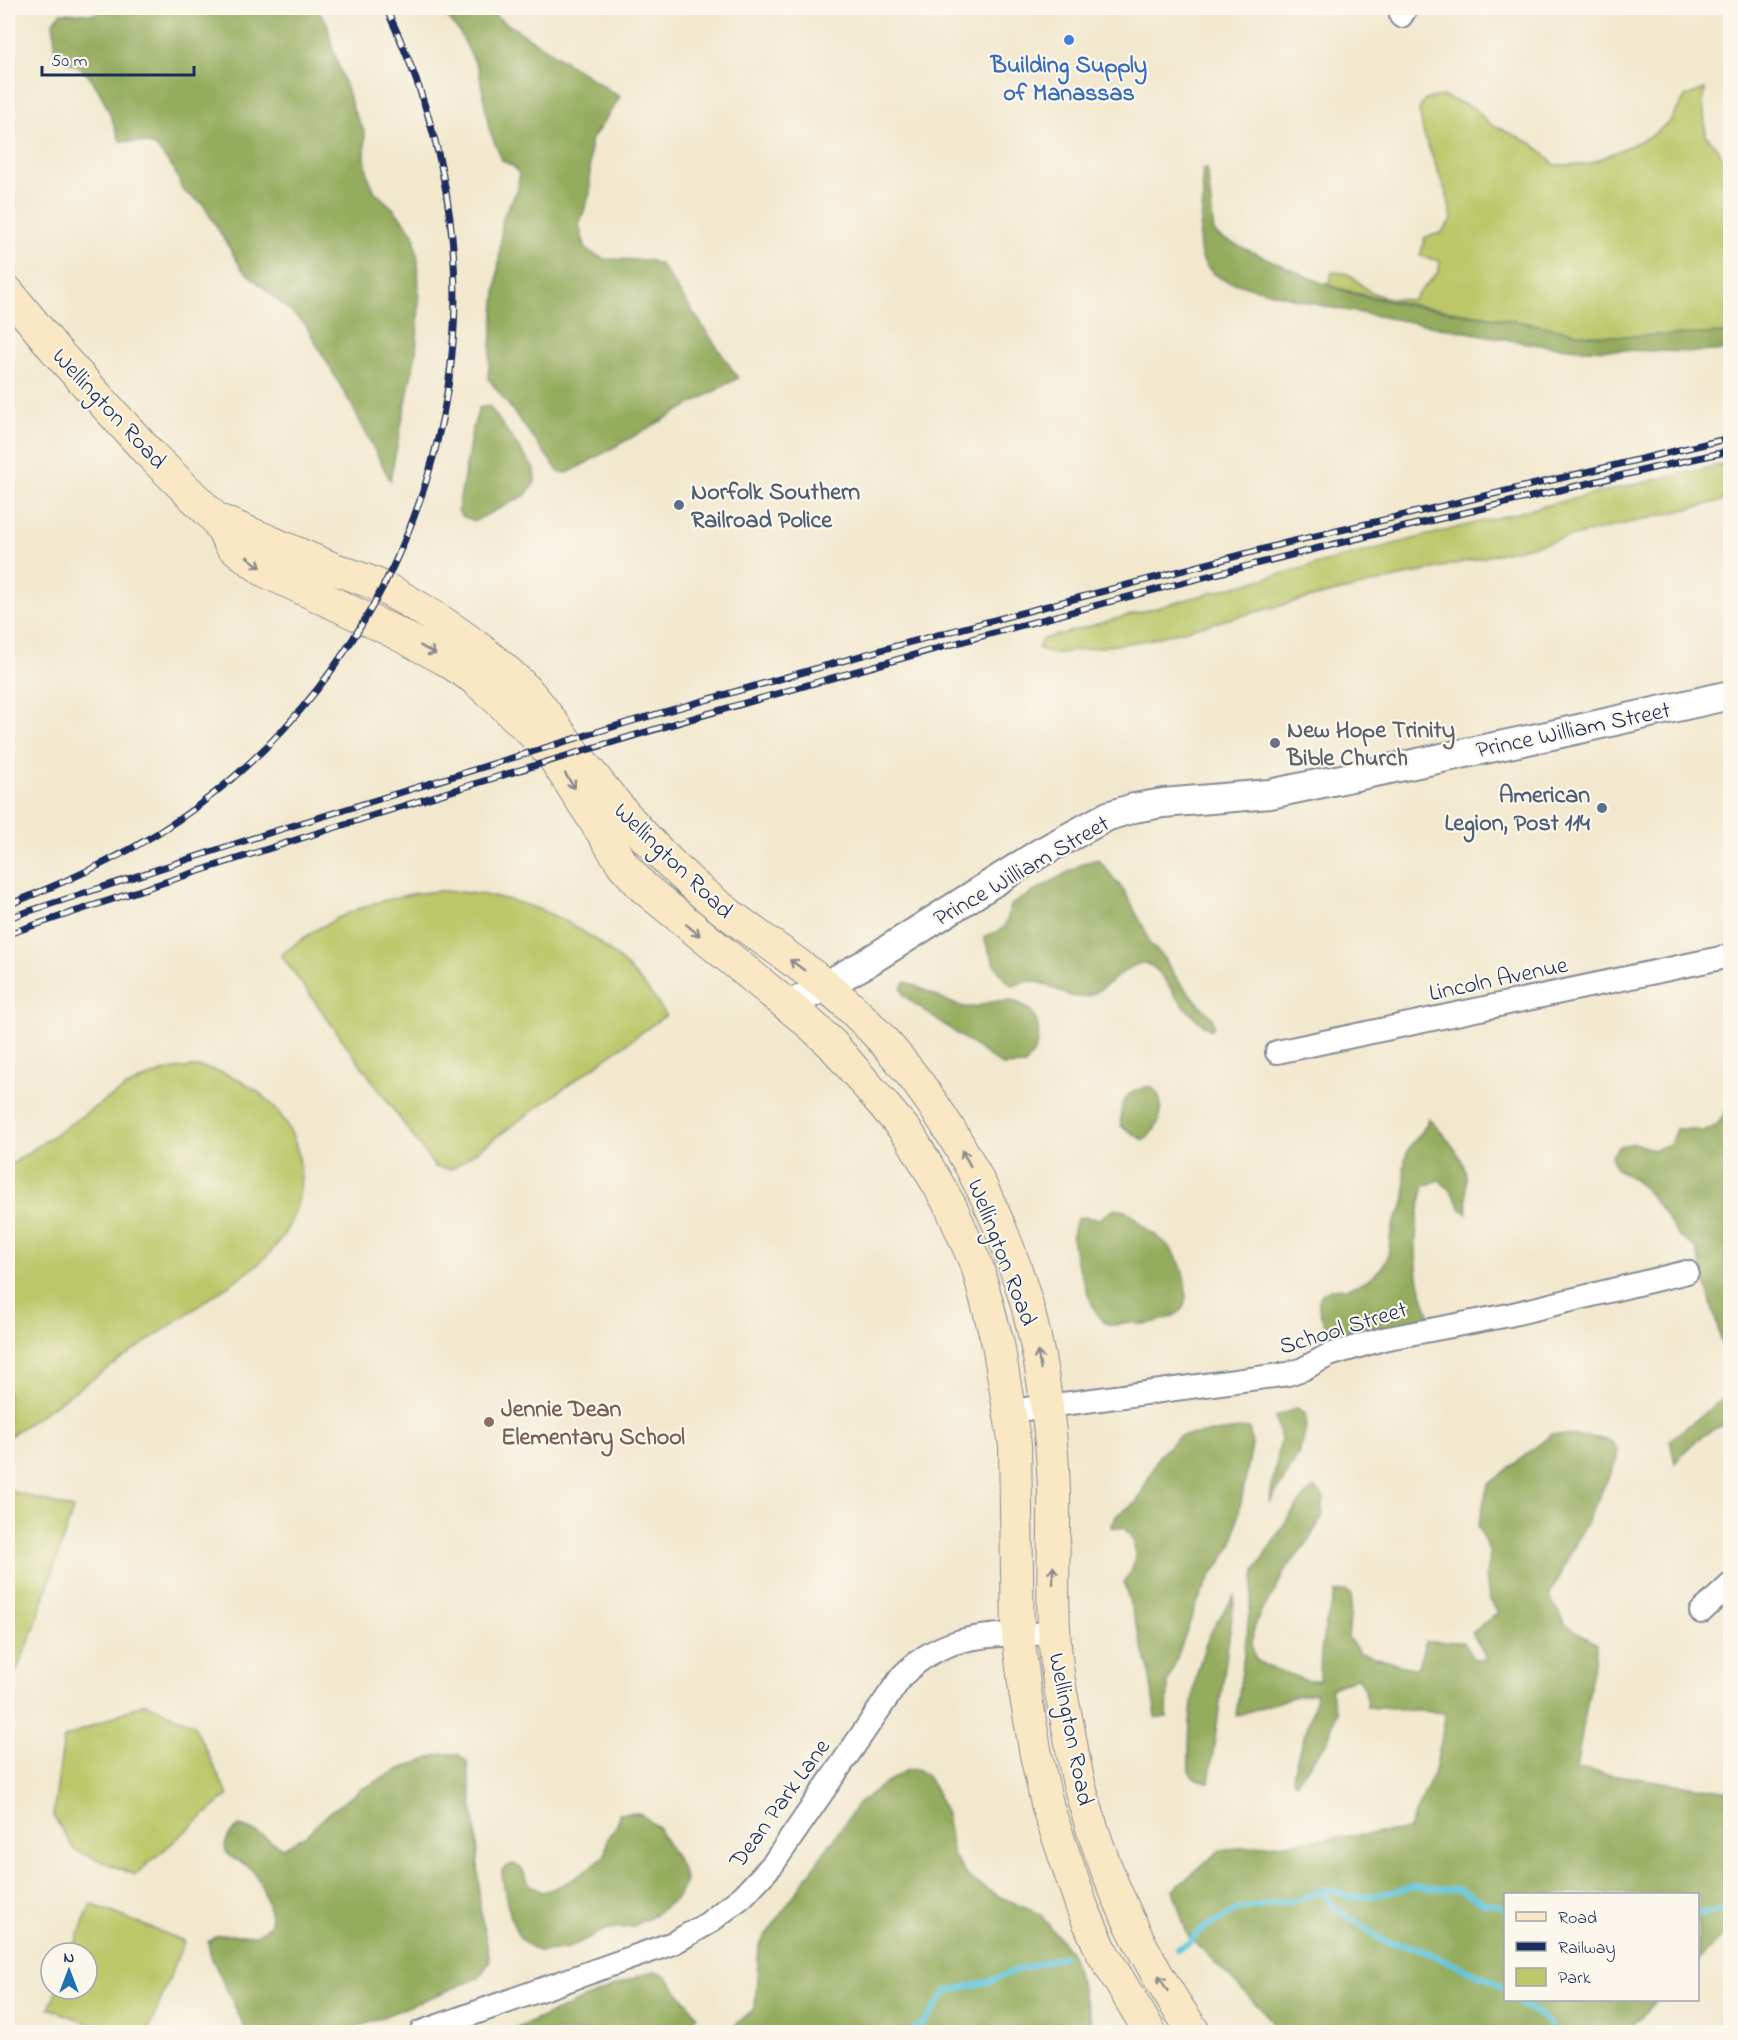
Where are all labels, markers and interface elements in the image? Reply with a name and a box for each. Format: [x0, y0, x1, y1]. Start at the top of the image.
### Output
marker: Building Supply of Manassas [1062, 33, 1076, 47]
scale bar [42, 39, 194, 77]
text: 50 m [51, 49, 88, 75]
place label: Building Supply of Manassas [990, 49, 1147, 112]
street label: Wellington Road [43, 341, 174, 479]
place label: Norfolk Southern Railroad Police [691, 476, 860, 539]
marker: Norfolk Southern Railroad Police [672, 498, 686, 512]
one-way arrow [246, 556, 262, 569]
one-way arrow [419, 644, 436, 656]
street label: Prince William Street [1473, 694, 1674, 769]
place label: New Hope Trinity Bible Church [1286, 714, 1455, 777]
marker: New Hope Trinity Bible Church [1268, 736, 1282, 750]
one-way arrow [564, 772, 576, 789]
place label: American Legion, Post 114 [1444, 779, 1590, 843]
street label: Wellington Road [604, 795, 741, 929]
marker: American Legion, Post 114 [1595, 801, 1609, 815]
street label: Prince William Street [928, 808, 1117, 937]
one-way arrow [685, 923, 701, 936]
street label: Lincoln Avenue [1426, 949, 1571, 1012]
one-way arrow [790, 959, 806, 971]
one-way arrow [960, 1149, 971, 1167]
street label: Wellington Road [957, 1174, 1045, 1332]
street label: School Street [1275, 1293, 1412, 1365]
one-way arrow [1033, 1350, 1044, 1370]
place label: Jennie Dean Elementary School [501, 1393, 685, 1457]
marker: Jennie Dean Elementary School [482, 1415, 496, 1429]
one-way arrow [1047, 1565, 1059, 1585]
street label: Wellington Road [1038, 1650, 1102, 1809]
street label: Dean Park Lane [721, 1732, 840, 1877]
legend [1504, 1893, 1699, 2001]
text: Road [1558, 1906, 1597, 1932]
text: Railway [1558, 1936, 1615, 1962]
north arrow [39, 1941, 99, 2001]
text: N [64, 1946, 75, 1970]
text: Park [1558, 1966, 1591, 1992]
one-way arrow [1156, 1975, 1168, 1992]

